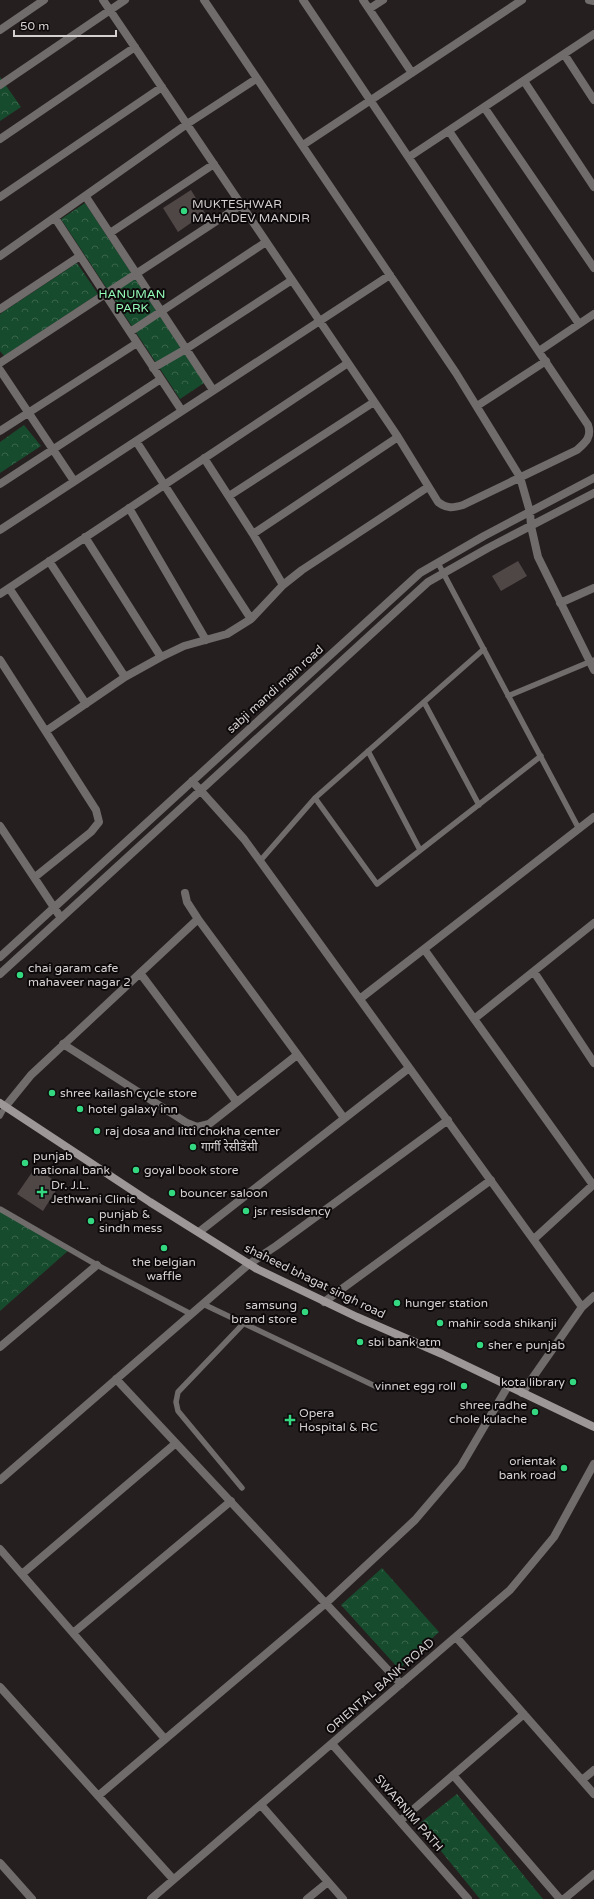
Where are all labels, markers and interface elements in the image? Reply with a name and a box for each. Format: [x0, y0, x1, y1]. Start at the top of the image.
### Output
scale bar [14, 12, 116, 38]
text: 50 m [20, 19, 49, 33]
place label: MUKTESHWAR MAHADEV MANDIR [192, 197, 310, 225]
marker: MUKTESHWAR MAHADEV MANDIR [179, 206, 189, 216]
park label: HANUMAN PARK [99, 287, 165, 315]
street label: sabji mandi main road [224, 642, 326, 736]
place label: chai garam cafe mahaveer nagar 2 [28, 961, 131, 989]
marker: chai garam cafe mahaveer nagar 2 [15, 970, 25, 980]
place label: shree kailash cycle store [60, 1086, 197, 1100]
marker: shree kailash cycle store [47, 1088, 57, 1098]
place label: hotel galaxy inn [88, 1102, 178, 1116]
marker: hotel galaxy inn [75, 1104, 85, 1114]
place label: raj dosa and litti chokha center [105, 1124, 280, 1138]
marker: raj dosa and litti chokha center [92, 1126, 102, 1136]
place label: गार्गी रेसीडेंसी [201, 1139, 259, 1154]
marker: गार्गी रेसीडेंसी [188, 1142, 198, 1152]
place label: punjab national bank [33, 1149, 111, 1177]
marker: punjab national bank [20, 1158, 30, 1168]
place label: goyal book store [144, 1163, 239, 1177]
marker: goyal book store [131, 1165, 141, 1175]
place label: Dr. J.L. Jethwani Clinic [51, 1178, 136, 1206]
marker: Dr. J.L. Jethwani Clinic [36, 1186, 48, 1198]
place label: bouncer saloon [180, 1186, 268, 1200]
marker: bouncer saloon [167, 1188, 177, 1198]
place label: jsr resisdency [253, 1204, 331, 1218]
marker: jsr resisdency [241, 1206, 251, 1216]
place label: punjab & sindh mess [99, 1207, 163, 1235]
marker: punjab & sindh mess [86, 1216, 96, 1226]
street label: shaheed bhagat singh road [242, 1241, 388, 1321]
marker: the belgian waffle [159, 1243, 169, 1253]
place label: the belgian waffle [132, 1255, 196, 1283]
place label: hunger station [405, 1296, 488, 1310]
place label: samsung brand store [231, 1298, 297, 1326]
marker: hunger station [392, 1298, 402, 1308]
marker: samsung brand store [300, 1307, 310, 1317]
place label: mahir soda shikanji [448, 1316, 557, 1330]
marker: mahir soda shikanji [435, 1318, 445, 1328]
place label: sbi bank atm [368, 1335, 441, 1349]
marker: sbi bank atm [355, 1337, 365, 1347]
place label: sher e punjab [488, 1338, 565, 1352]
marker: sher e punjab [475, 1340, 485, 1350]
place label: kota library [501, 1375, 566, 1389]
marker: kota library [568, 1377, 578, 1387]
place label: vinnet egg roll [375, 1379, 456, 1393]
marker: vinnet egg roll [459, 1381, 469, 1391]
place label: shree radhe chole kulache [449, 1398, 527, 1426]
place label: Opera Hospital & RC [299, 1406, 378, 1434]
marker: shree radhe chole kulache [530, 1407, 540, 1417]
marker: Opera Hospital & RC [284, 1414, 296, 1426]
place label: orientak bank road [499, 1454, 556, 1482]
marker: orientak bank road [559, 1463, 569, 1473]
street label: ORIENTAL BANK ROAD [323, 1635, 437, 1737]
street label: SWARNIM PATH [372, 1772, 446, 1854]

